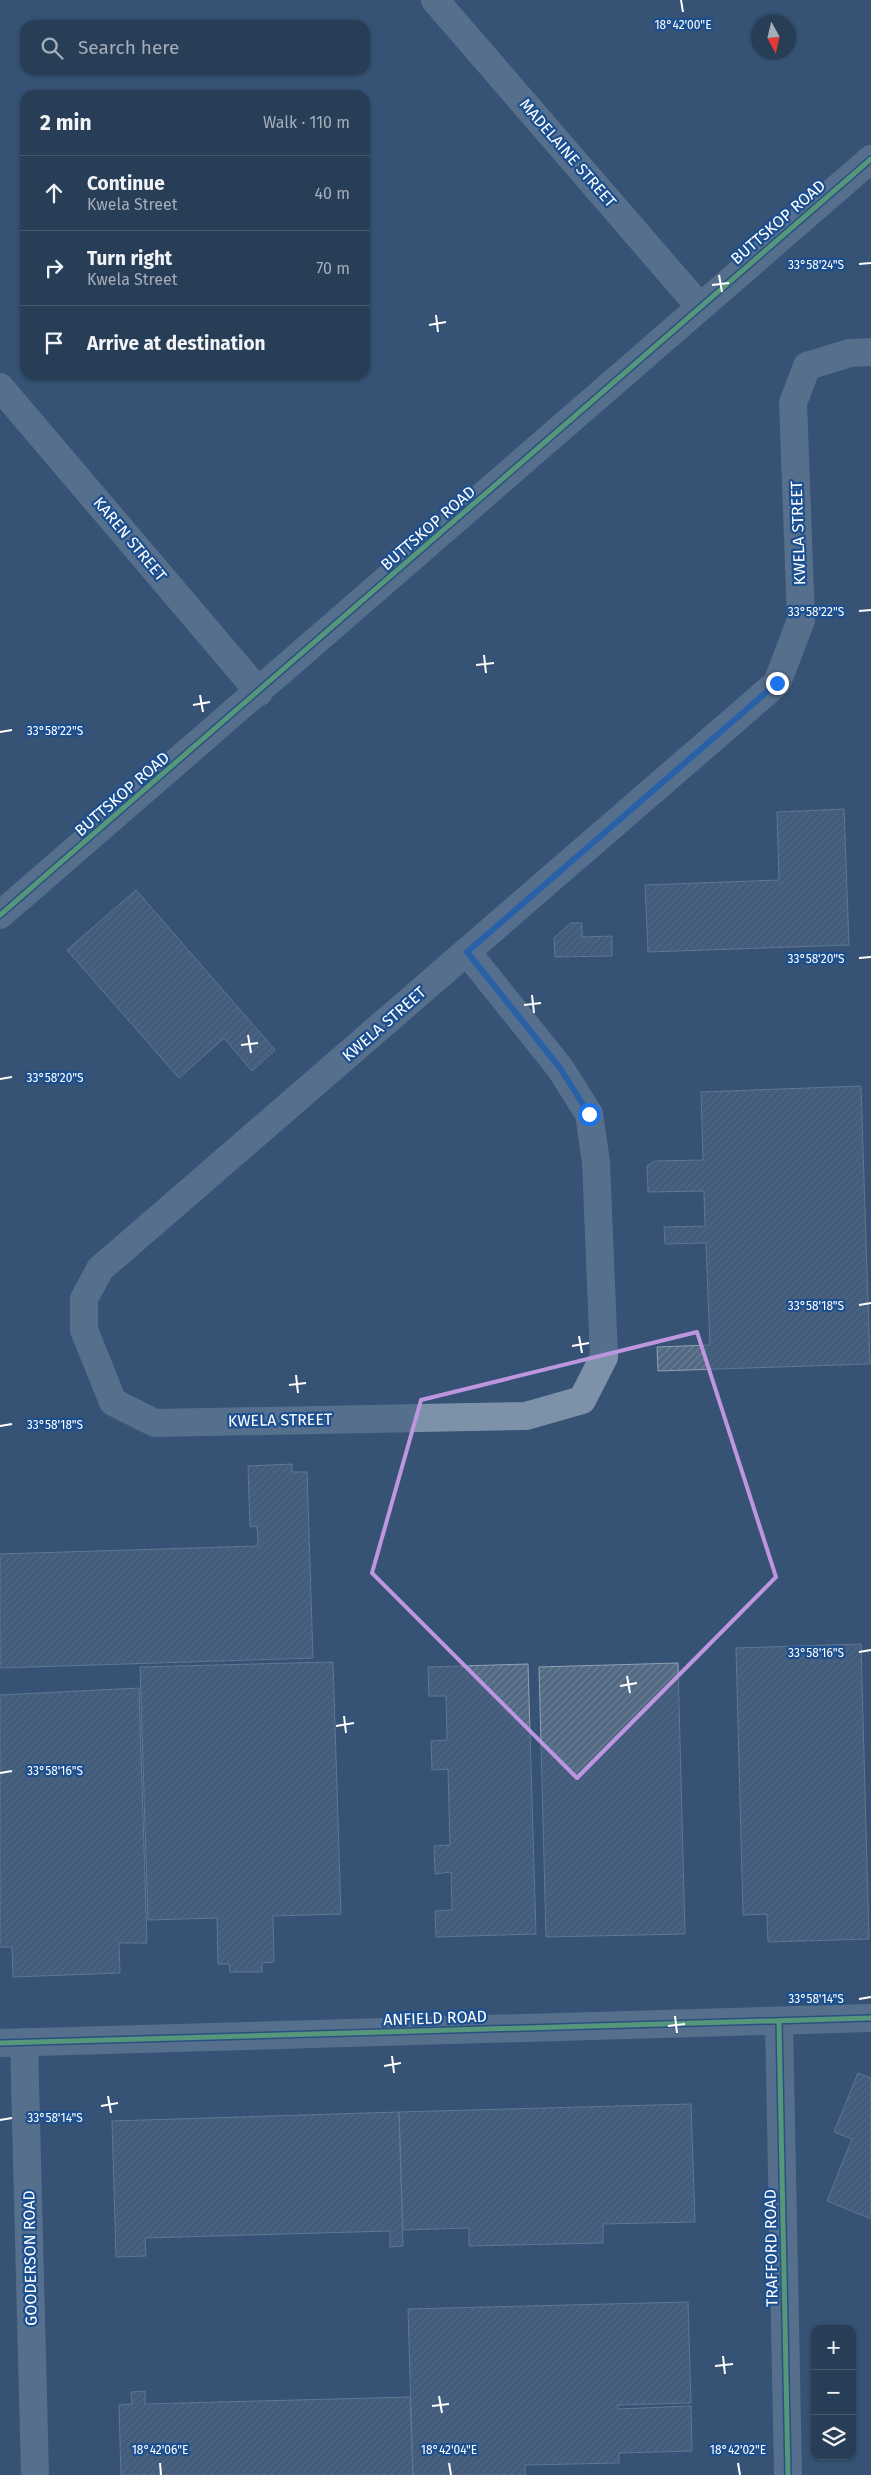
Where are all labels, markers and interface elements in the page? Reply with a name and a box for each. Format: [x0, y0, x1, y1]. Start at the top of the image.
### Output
north arrow [751, 15, 796, 60]
text: 18°42'00"E [654, 18, 712, 32]
search box [20, 20, 370, 75]
icon: search [38, 34, 66, 62]
text: Search here [78, 36, 179, 59]
street label: MADELAINE STREET [516, 95, 621, 212]
text: 2 min [40, 110, 92, 136]
text: Walk · 110 m [263, 113, 350, 132]
text: Continue [87, 172, 165, 195]
street label: BUTTSKOP ROAD [727, 176, 829, 268]
icon: ahead [40, 179, 68, 207]
text: 40 m [315, 184, 350, 203]
text: Kwela Street [87, 195, 178, 214]
text: Turn right [87, 247, 172, 270]
icon: right [40, 254, 68, 282]
text: 33°58'24"S [788, 258, 844, 272]
text: 70 m [316, 259, 350, 278]
text: Kwela Street [87, 270, 178, 289]
icon: arrive [40, 329, 68, 357]
text: Arrive at destination [87, 332, 266, 355]
street label: KWELA STREET [787, 480, 809, 585]
street label: BUTTSKOP ROAD [377, 482, 479, 574]
street label: KAREN STREET [89, 493, 171, 585]
text: 33°58'22"S [788, 605, 845, 619]
route end [766, 672, 789, 695]
text: 33°58'22"S [27, 724, 84, 738]
street label: BUTTSKOP ROAD [71, 748, 173, 840]
text: 33°58'20"S [787, 952, 845, 966]
street label: KWELA STREET [338, 982, 430, 1065]
text: 33°58'20"S [26, 1071, 84, 1085]
route start [578, 1103, 601, 1126]
text: 33°58'18"S [788, 1299, 845, 1313]
street label: KWELA STREET [228, 1410, 333, 1430]
text: 33°58'18"S [27, 1418, 84, 1432]
text: 33°58'16"S [788, 1646, 844, 1660]
text: 33°58'16"S [27, 1764, 83, 1778]
text: 33°58'14"S [788, 1992, 844, 2006]
street label: ANFIELD ROAD [383, 2007, 487, 2029]
text: 33°58'14"S [27, 2111, 83, 2125]
street label: TRAFFORD ROAD [760, 2189, 782, 2307]
street label: GOODERSON ROAD [19, 2190, 41, 2326]
map controls [811, 2325, 856, 2460]
button: + [811, 2325, 856, 2370]
button: − [811, 2370, 856, 2415]
button: layers [811, 2415, 856, 2460]
text: 18°42'06"E [132, 2443, 188, 2457]
text: 18°42'04"E [421, 2443, 477, 2457]
text: 18°42'02"E [710, 2443, 766, 2457]

